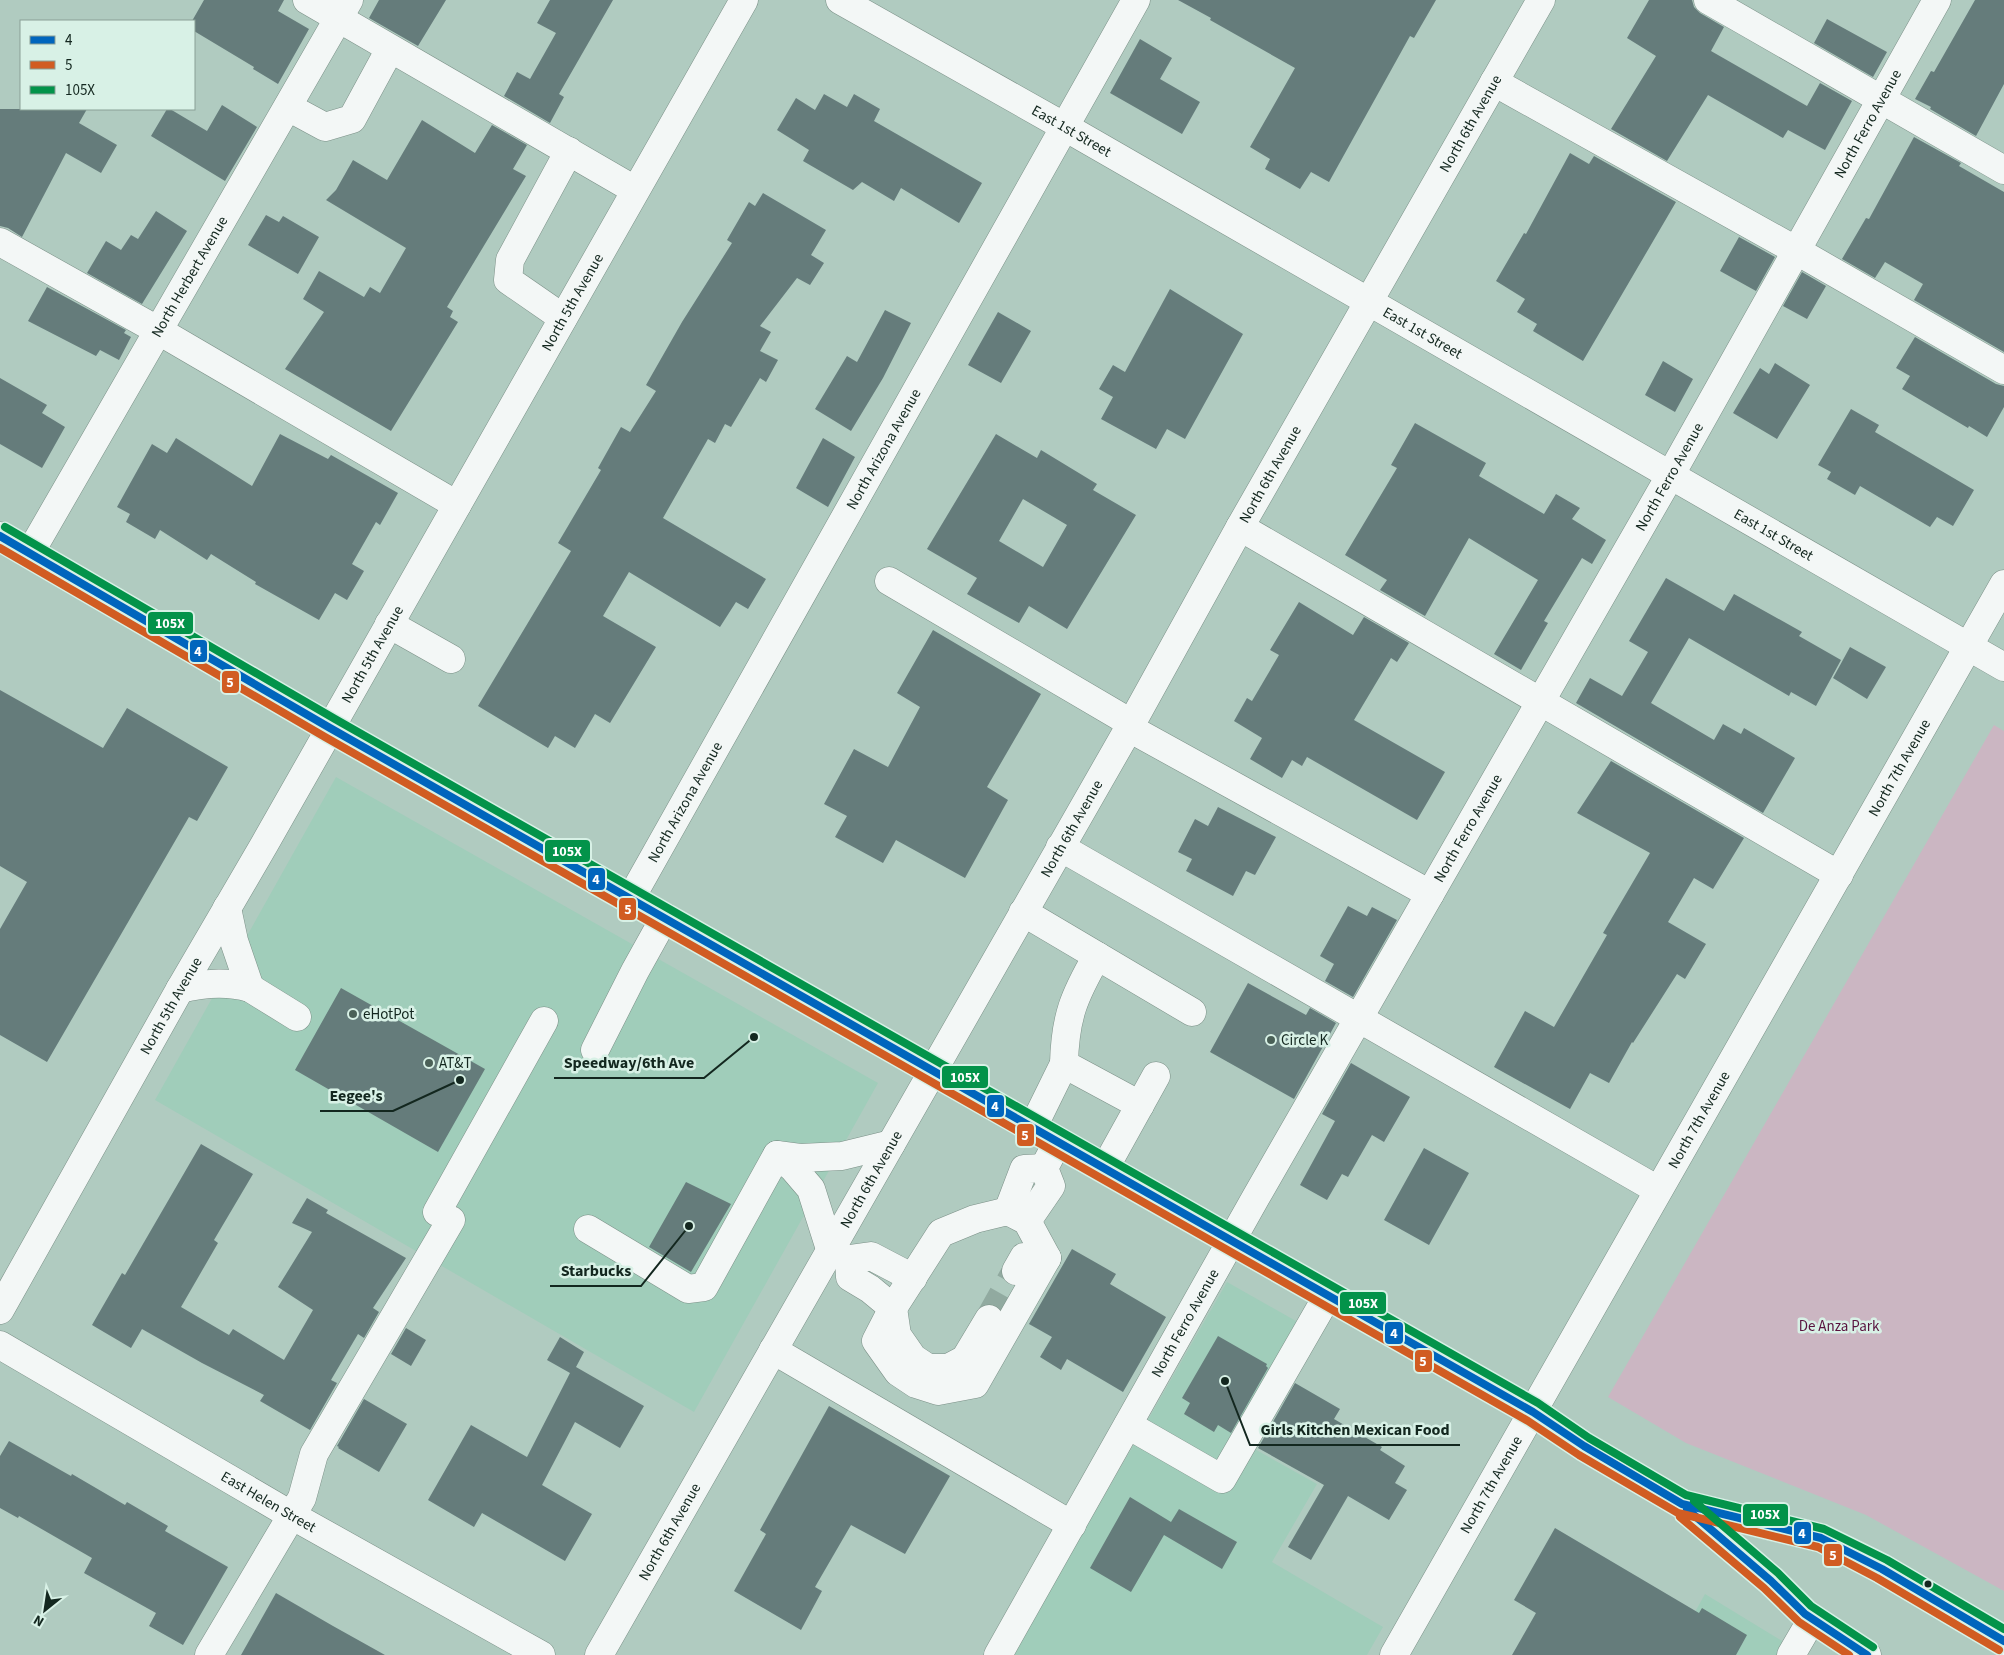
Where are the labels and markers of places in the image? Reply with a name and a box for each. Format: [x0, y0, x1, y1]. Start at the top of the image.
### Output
place label: eHotPot [363, 1004, 414, 1025]
marker: eHotPot [347, 1008, 359, 1020]
place label: Circle K [1281, 1030, 1328, 1051]
marker: Circle K [1265, 1034, 1277, 1046]
callout: Speedway/6th Ave [554, 1047, 704, 1078]
place label: AT&T [439, 1053, 472, 1074]
marker: AT&T [423, 1057, 435, 1069]
callout: Eegee's [320, 1080, 393, 1111]
callout: Starbucks [550, 1255, 641, 1286]
callout: Girls Kitchen Mexican Food [1250, 1414, 1460, 1445]
unlabelled marker [1923, 1579, 1933, 1589]

